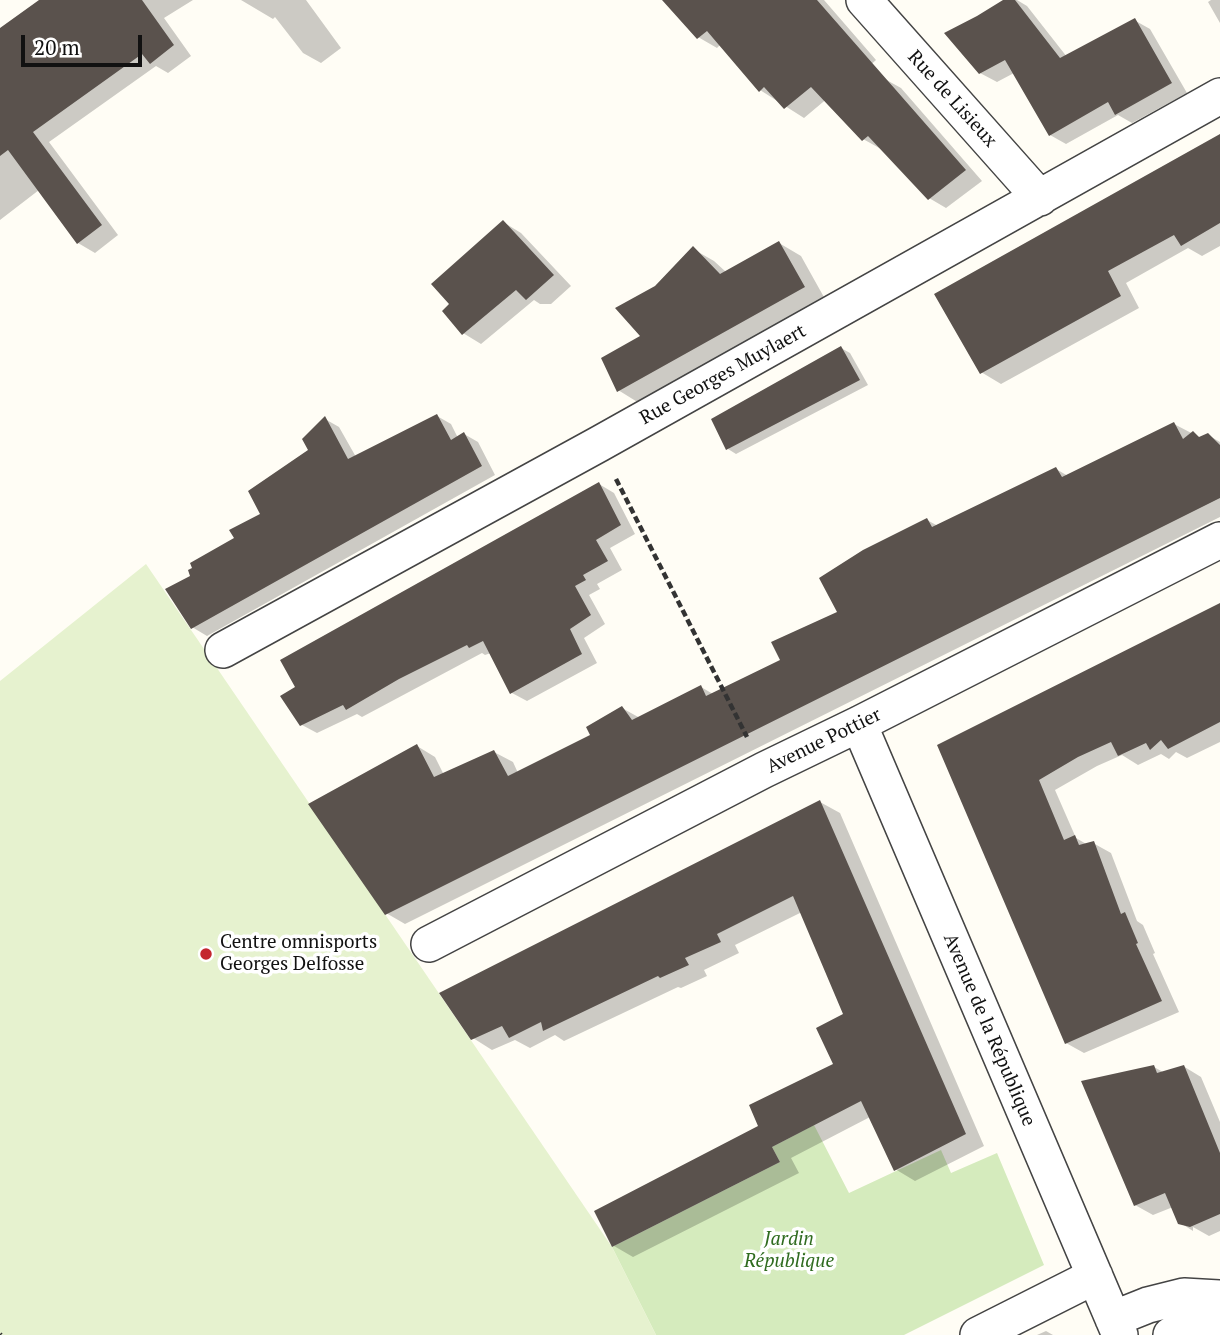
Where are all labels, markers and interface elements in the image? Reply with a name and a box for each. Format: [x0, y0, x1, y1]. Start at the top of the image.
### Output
scale bar [24, 21, 145, 65]
text: 20 m [34, 33, 80, 61]
street label: Rue de Lisieux [903, 46, 1001, 152]
street label: Rue Georges Muylaert [636, 320, 810, 430]
street label: Avenue Pottier [763, 703, 885, 779]
street label: Avenue de la République [938, 930, 1040, 1130]
place label: Centre omnisports Georges Delfosse [220, 932, 377, 976]
marker: Centre omnisports Georges Delfosse [198, 946, 214, 962]
park label: Jardin République [744, 1229, 834, 1273]

